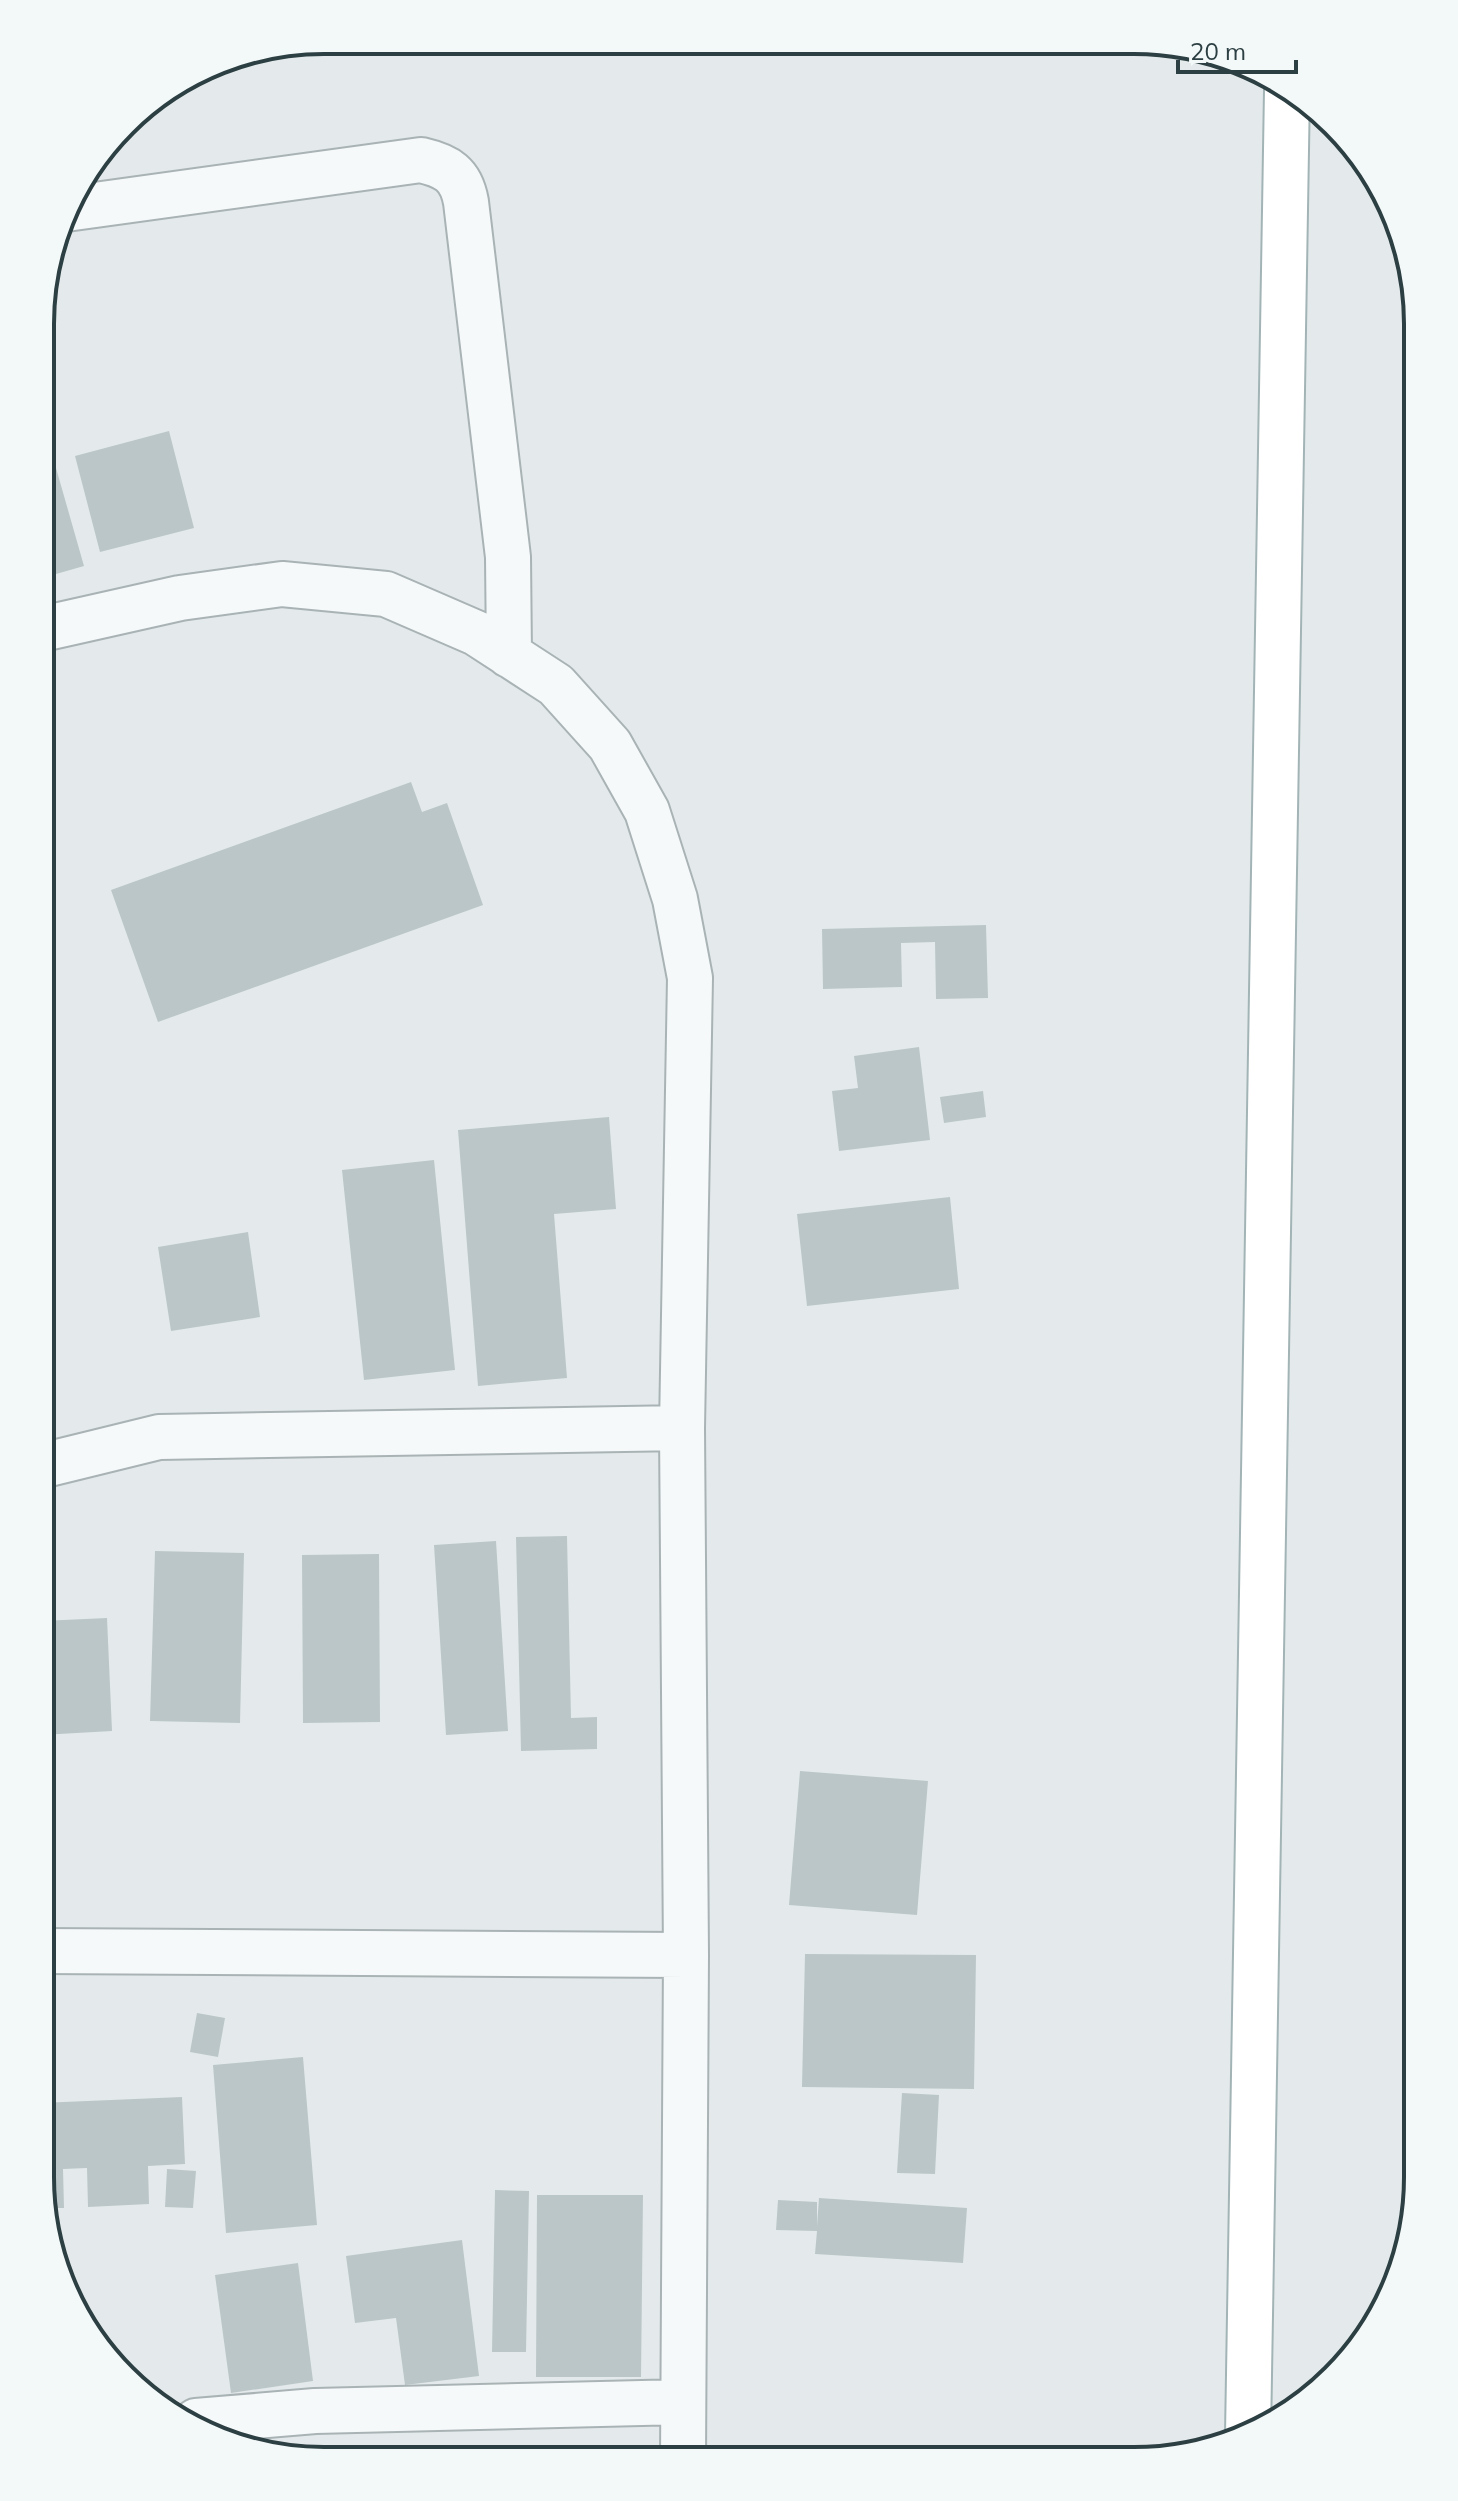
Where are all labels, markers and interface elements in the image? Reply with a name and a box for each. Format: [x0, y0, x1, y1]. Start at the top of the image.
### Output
scale bar [1178, 24, 1296, 74]
text: 20 m [1190, 36, 1246, 66]

